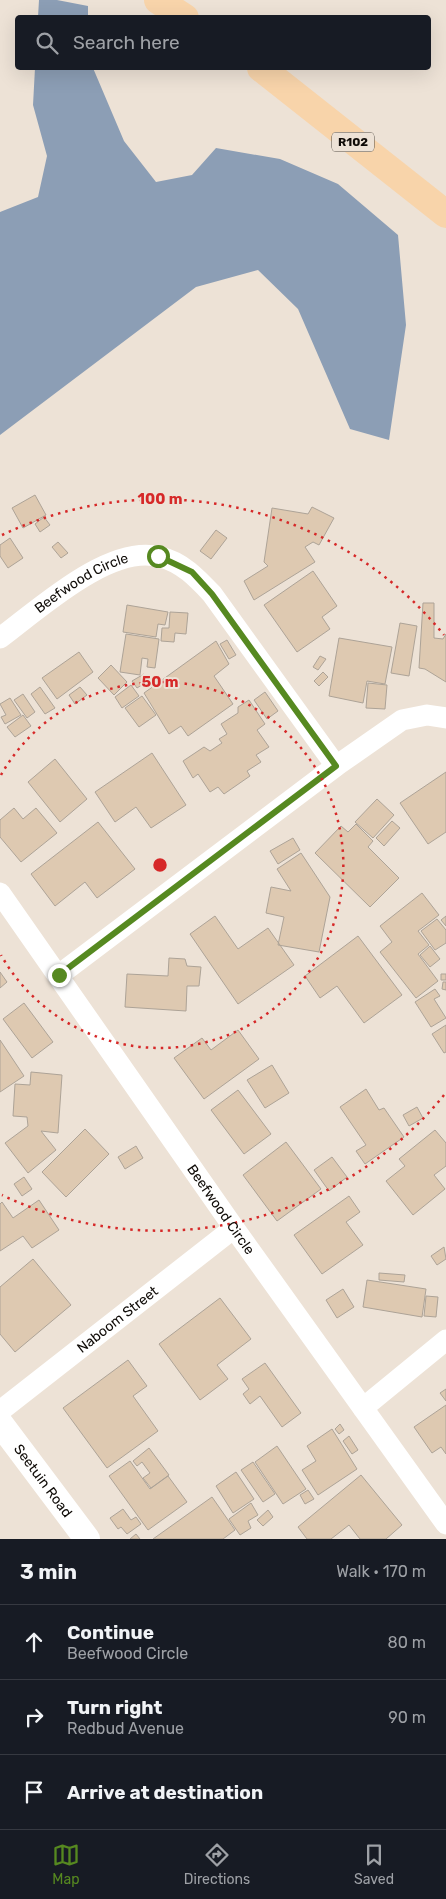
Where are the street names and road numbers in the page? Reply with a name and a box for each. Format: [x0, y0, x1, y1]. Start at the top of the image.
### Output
road number: R102 [332, 132, 374, 152]
street label: Beefwood Circle [31, 550, 130, 617]
street label: Beefwood Circle [183, 1161, 258, 1258]
street label: Naboom Street [74, 1282, 162, 1357]
street label: Seetuin Road [10, 1441, 76, 1521]

